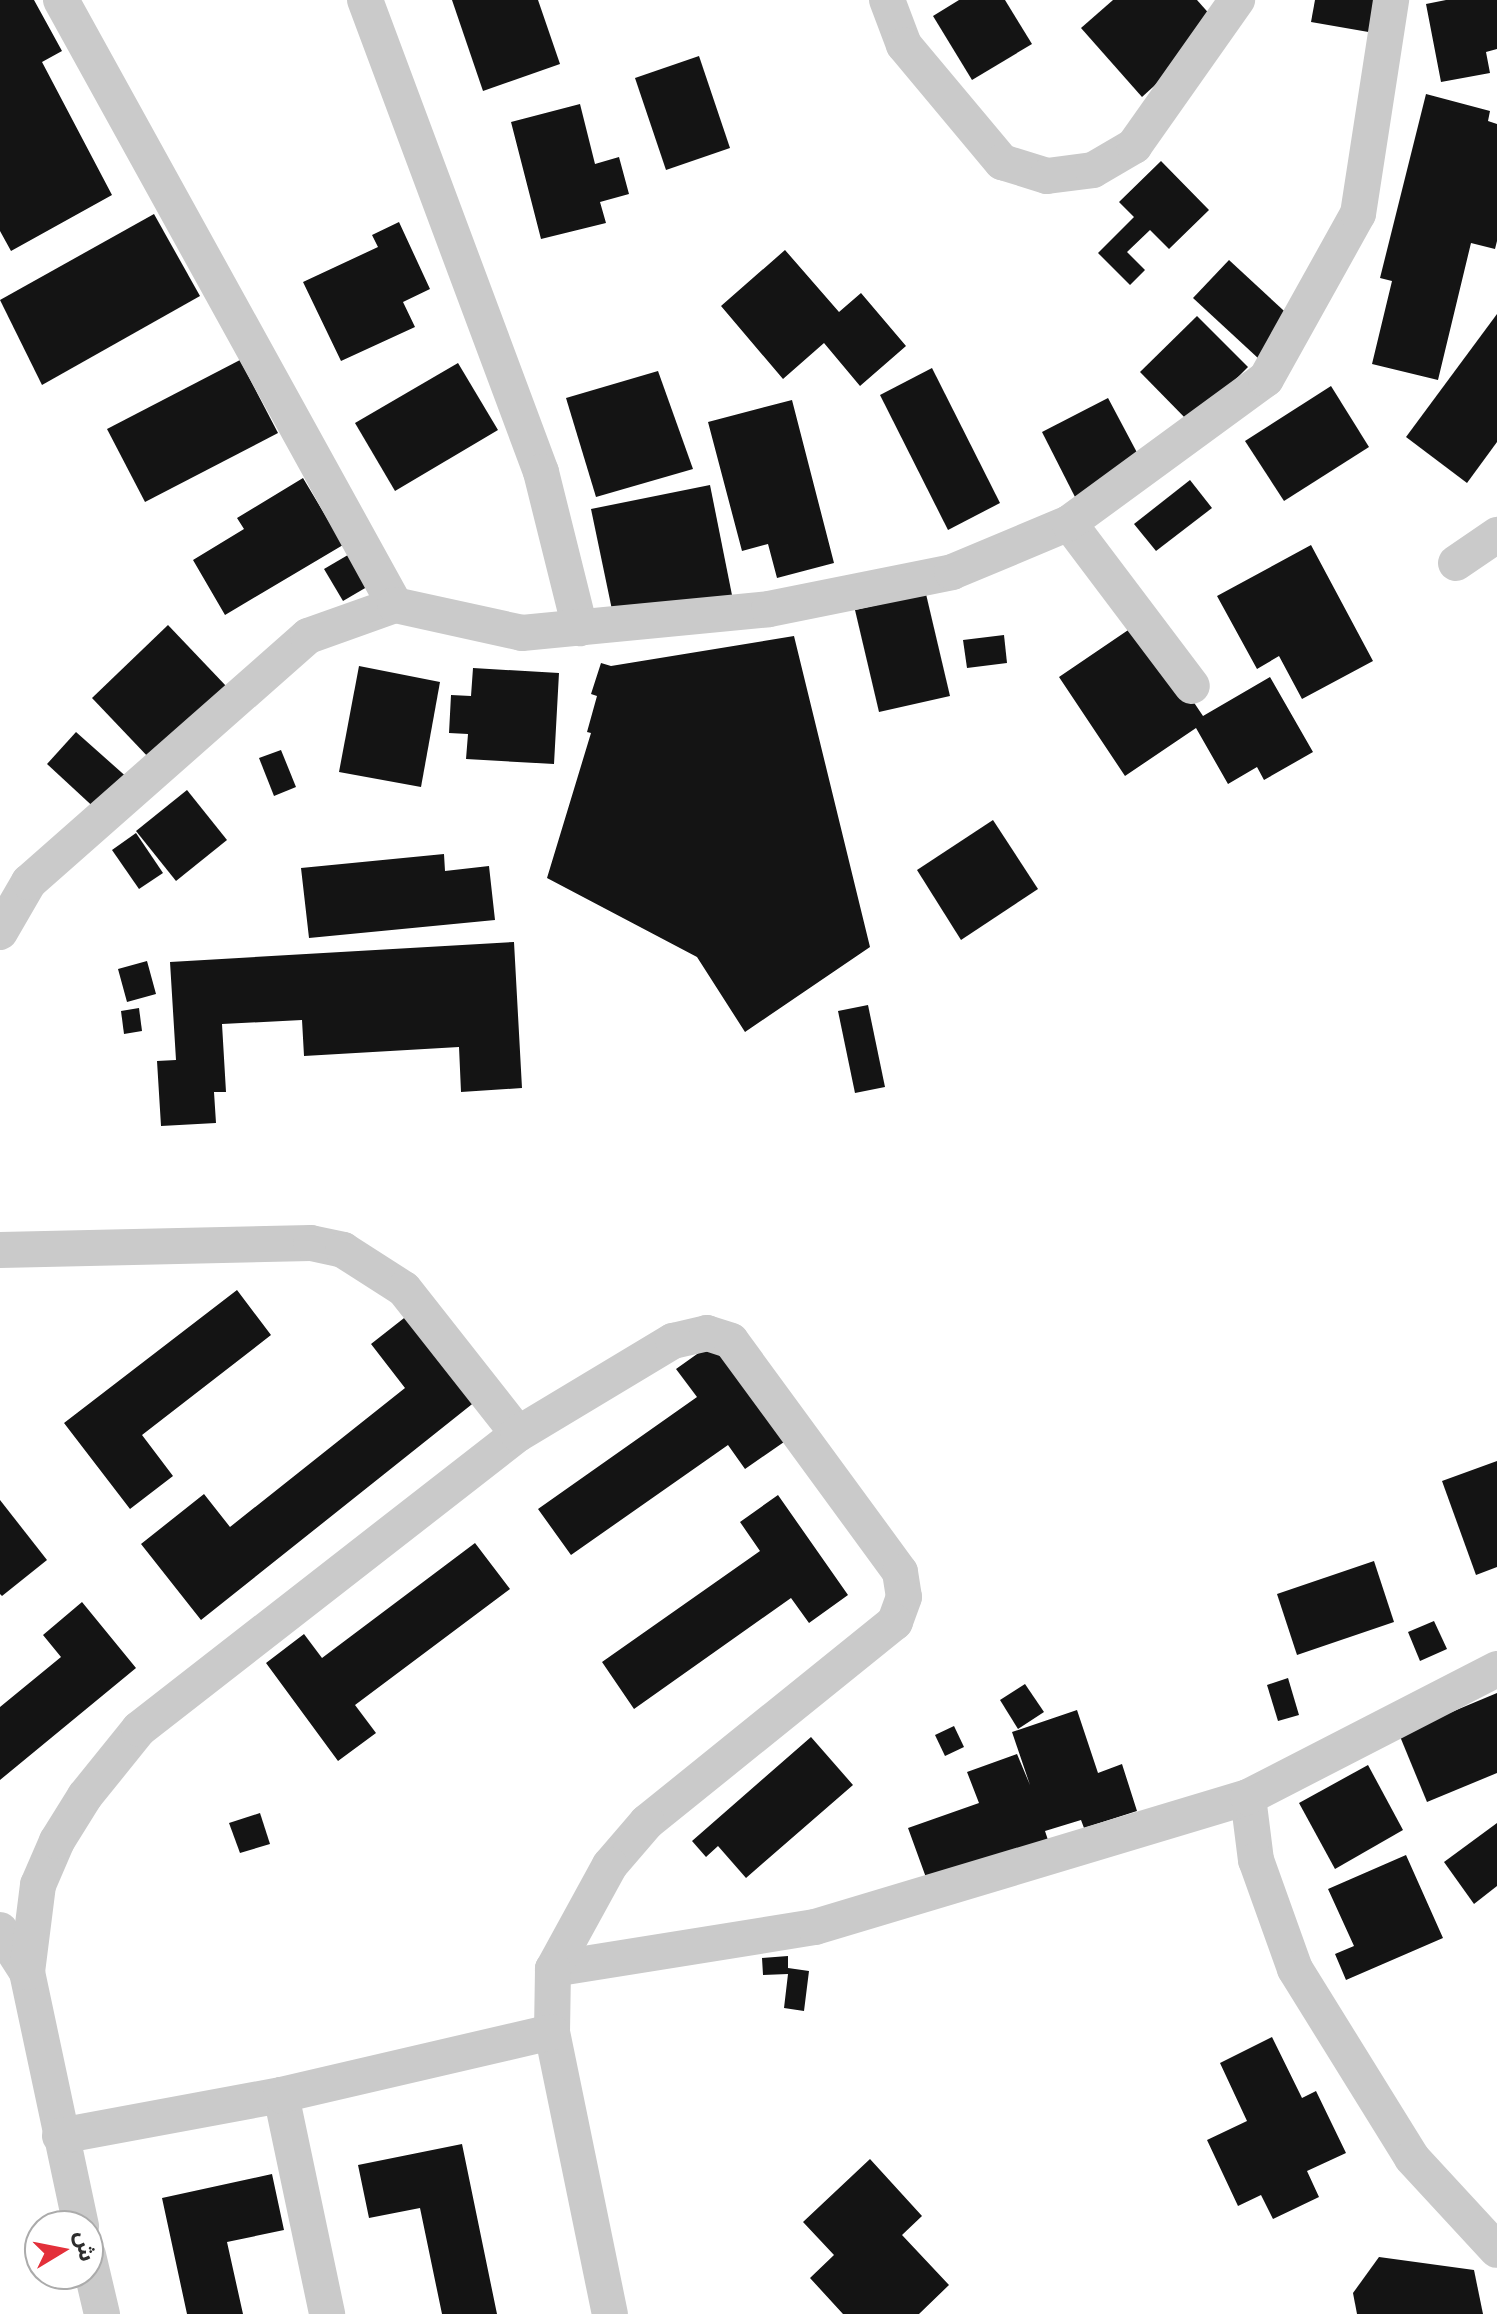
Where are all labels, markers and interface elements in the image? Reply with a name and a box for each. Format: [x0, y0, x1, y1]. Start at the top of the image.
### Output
north arrow [24, 2210, 104, 2290]
text: ش [68, 2229, 103, 2264]

